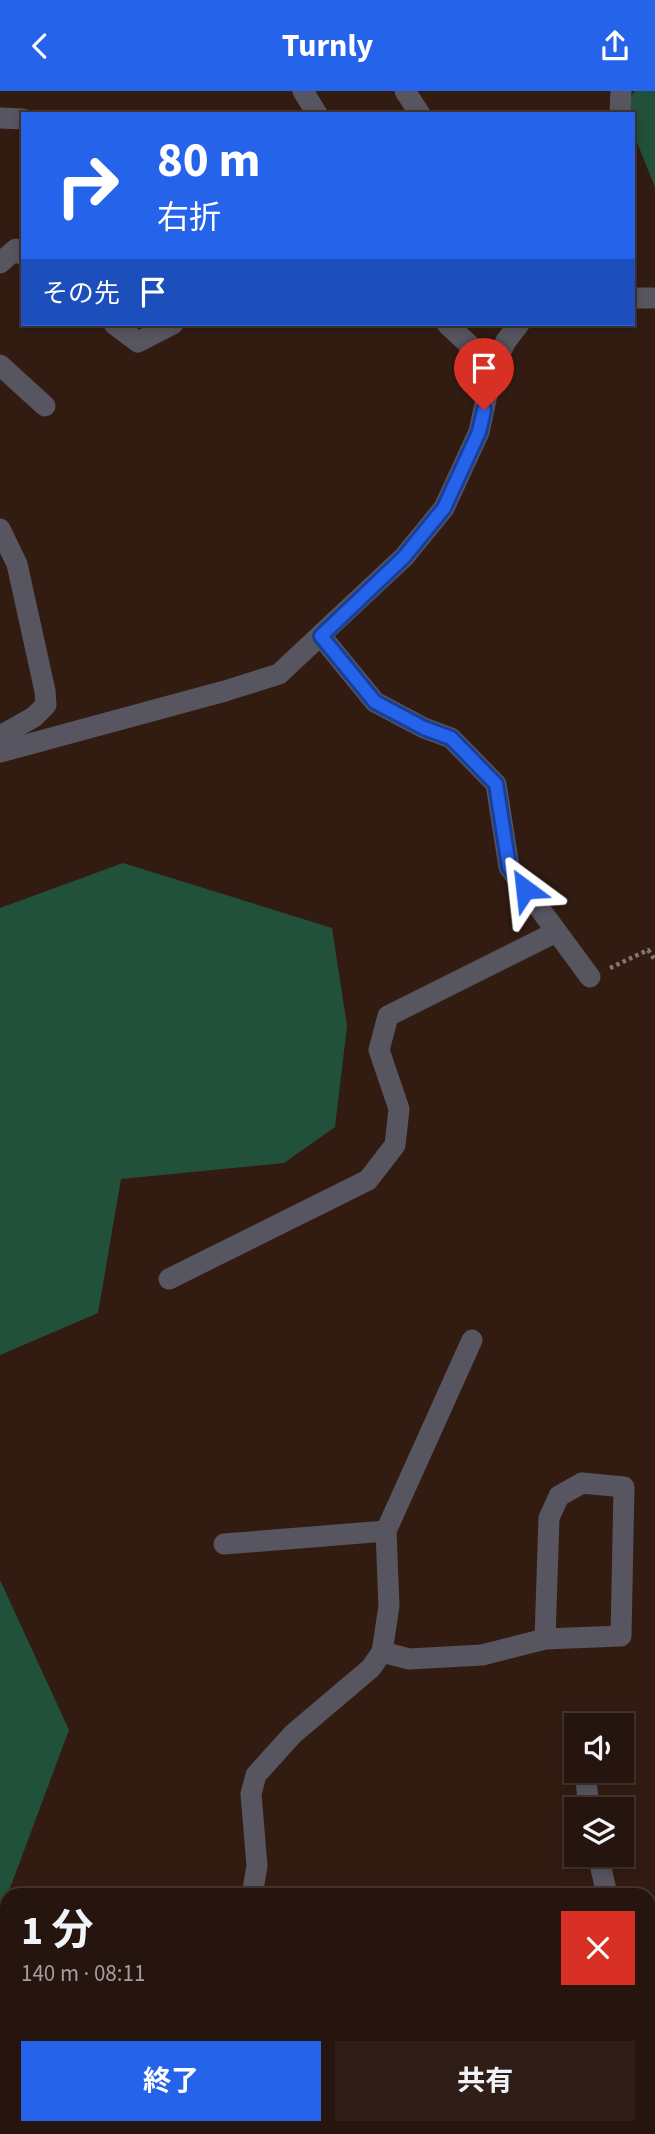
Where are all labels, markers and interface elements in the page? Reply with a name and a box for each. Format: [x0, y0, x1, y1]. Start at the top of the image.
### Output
text: Turnly [282, 23, 373, 69]
icon: back [21, 27, 59, 65]
icon: share [596, 27, 634, 65]
text: 80 m [157, 126, 261, 196]
icon: right [42, 140, 133, 231]
text: 右折 [157, 195, 221, 241]
icon: arrive [134, 273, 172, 311]
text: その先 [42, 275, 120, 312]
pin [454, 338, 514, 410]
icon: arrive [465, 349, 503, 387]
position arrow [488, 852, 562, 926]
map controls [564, 1713, 634, 1867]
button: sound [564, 1713, 634, 1783]
button: layers [564, 1797, 634, 1867]
text: 1 分 [21, 1901, 94, 1961]
button: close [561, 1911, 635, 1985]
text: 140 m · 08:11 [21, 1957, 145, 1990]
button: 終了 [21, 2041, 321, 2121]
button: 共有 [335, 2041, 635, 2121]

